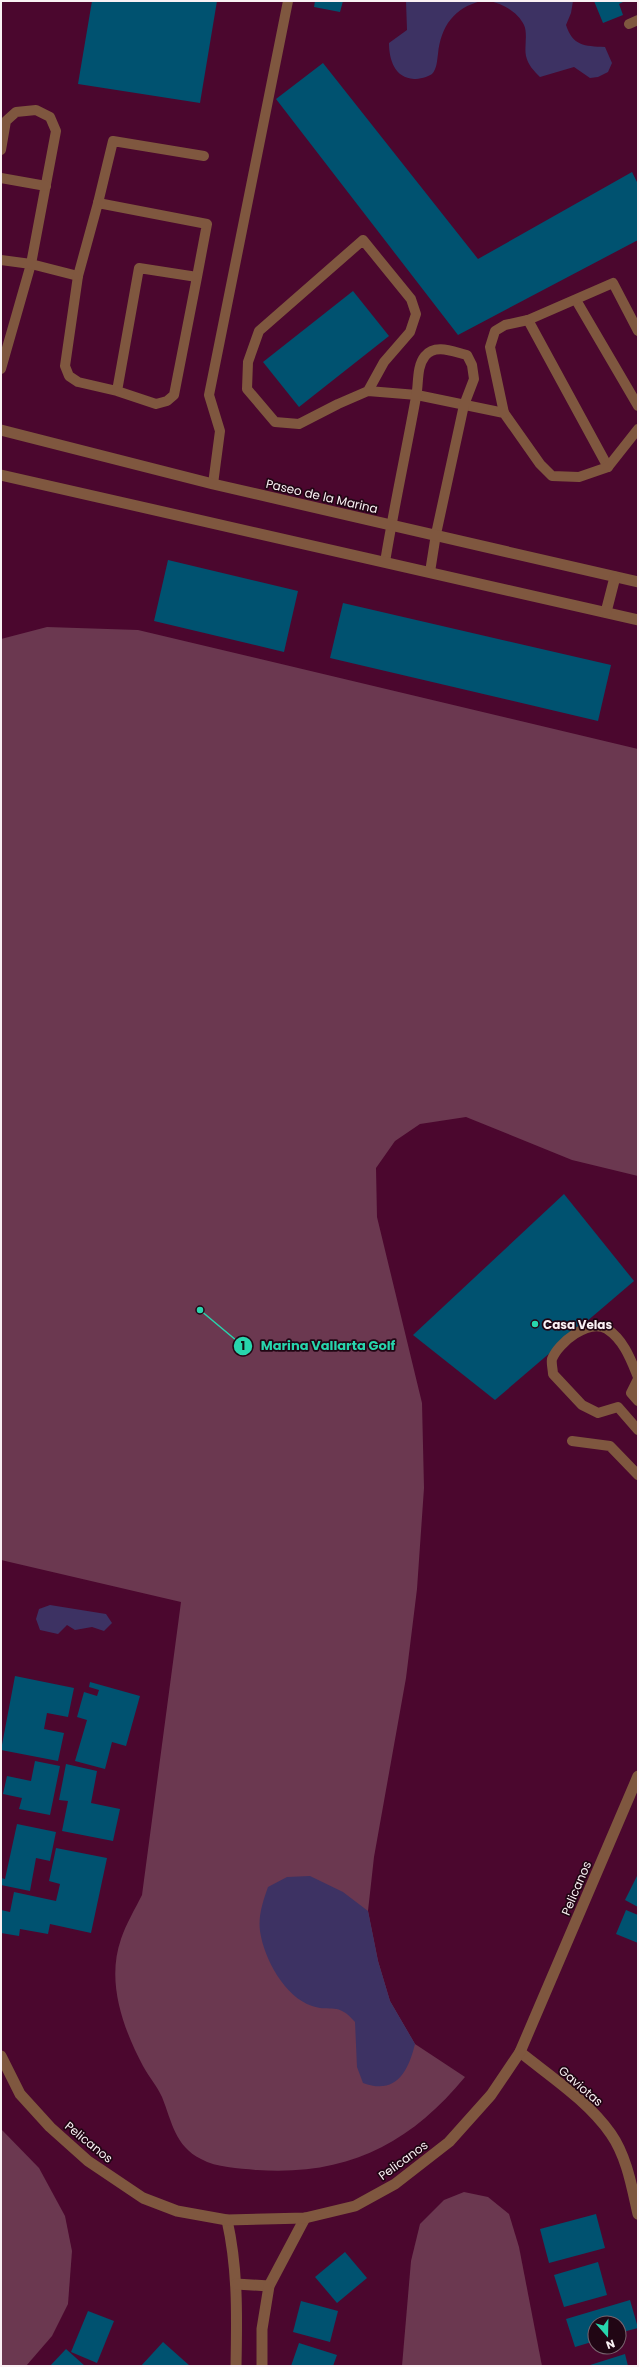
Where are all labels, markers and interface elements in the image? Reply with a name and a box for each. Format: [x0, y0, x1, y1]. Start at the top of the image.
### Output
street label: Paseo de la Marina [264, 475, 380, 517]
place label: Casa Velas [543, 1316, 613, 1333]
marker: Casa Velas [530, 1319, 540, 1329]
callout: Marina Vallarta Golf [233, 1333, 404, 1358]
text: Marina Vallarta Golf [261, 1336, 396, 1355]
text: 1 [241, 1337, 245, 1354]
street label: Pelicanos [557, 1858, 595, 1918]
street label: Gaviotas [555, 2062, 607, 2110]
street label: Pelicanos [61, 2117, 117, 2167]
street label: Pelicanos [375, 2136, 431, 2184]
north arrow [587, 2315, 627, 2355]
text: N [604, 2335, 617, 2353]

